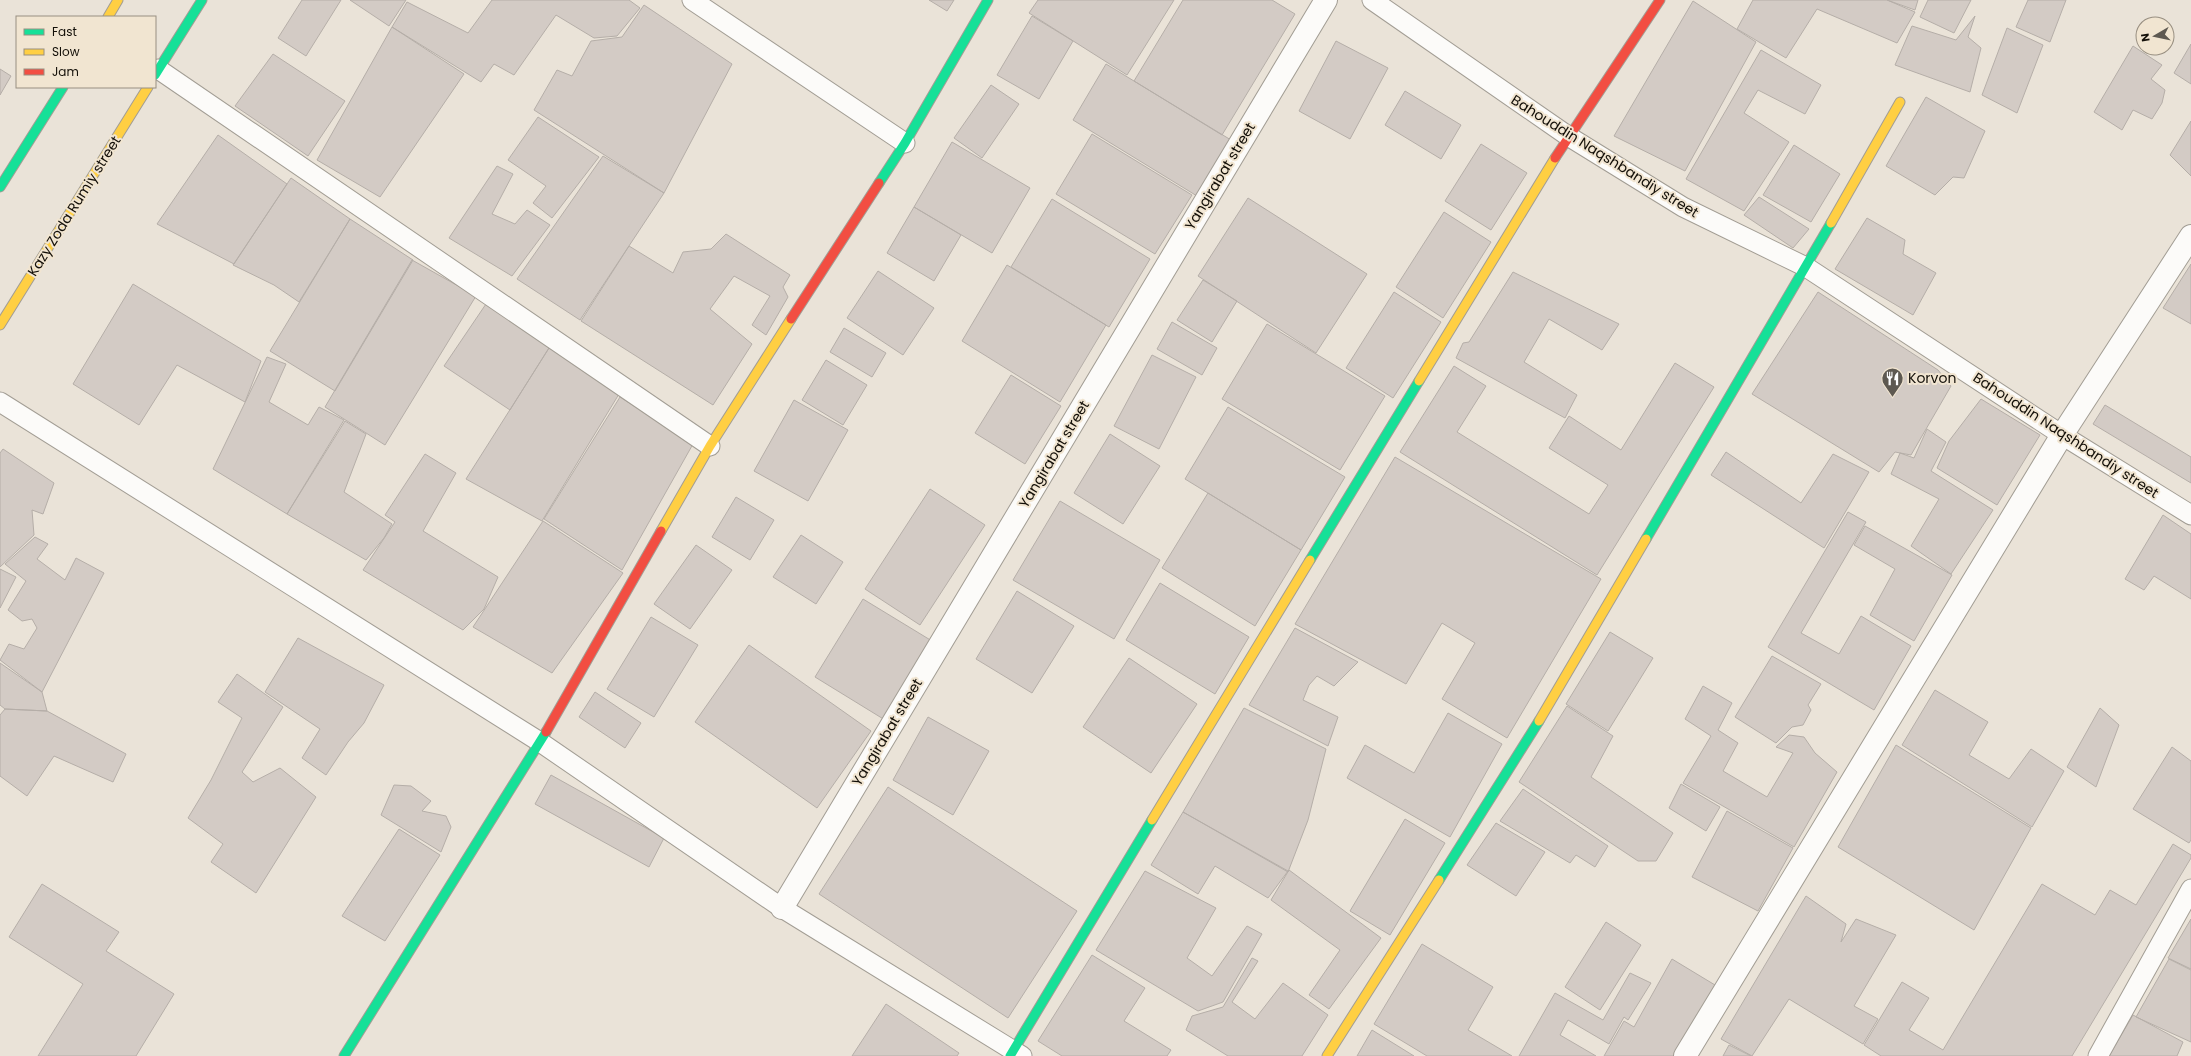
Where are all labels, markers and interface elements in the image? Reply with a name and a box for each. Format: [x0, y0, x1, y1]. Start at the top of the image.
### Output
legend [16, 16, 156, 88]
north arrow [2135, 16, 2175, 56]
text: Fast [52, 23, 77, 40]
text: N [2137, 32, 2154, 43]
text: Slow [52, 43, 80, 60]
text: Jam [52, 63, 79, 80]
street label: Bahouddin Naqshbandiy street [1507, 90, 1703, 222]
street label: Yangirabat street [1180, 119, 1260, 233]
street label: Kazy Zoda Rumiy street [23, 132, 125, 280]
restaurant icon: Korvon [1880, 365, 1906, 398]
street label: Bahouddin Naqshbandiy street [1969, 367, 2163, 503]
place label: Korvon [1908, 368, 1956, 388]
street label: Yangirabat street [1014, 397, 1094, 511]
street label: Yangirabat street [847, 675, 927, 789]

